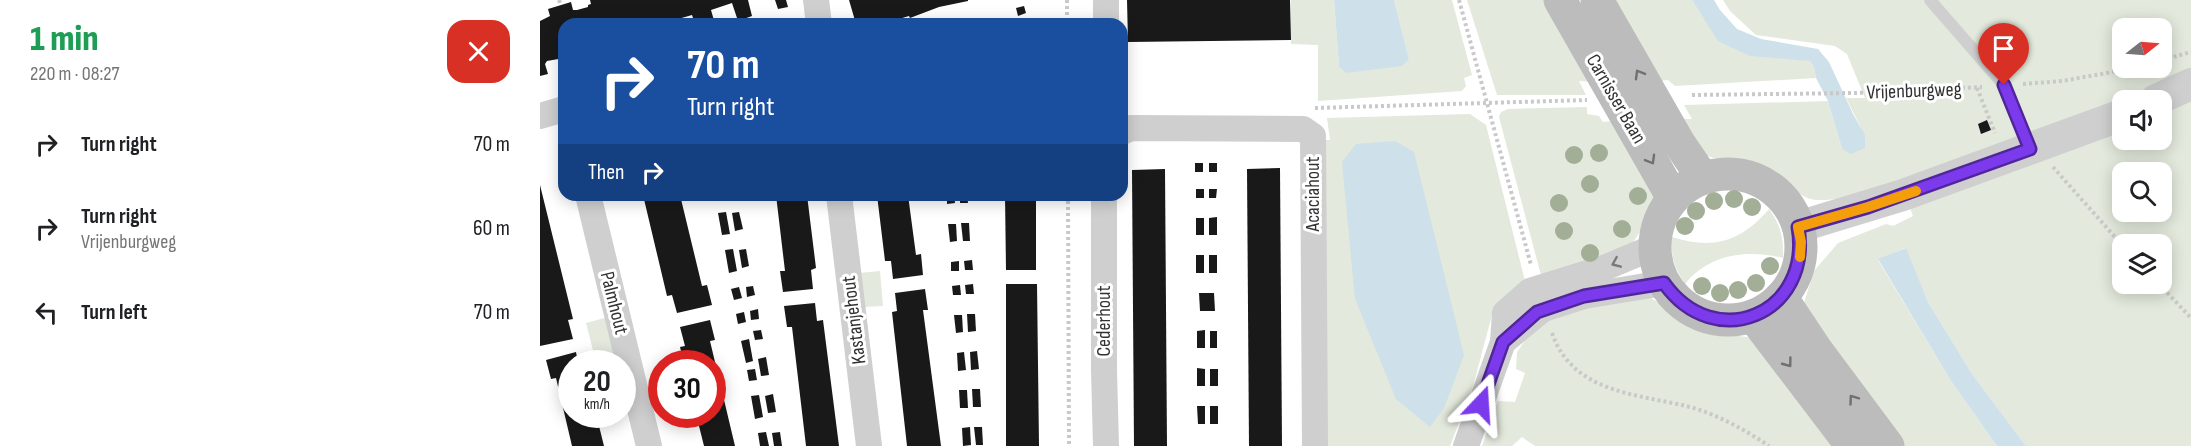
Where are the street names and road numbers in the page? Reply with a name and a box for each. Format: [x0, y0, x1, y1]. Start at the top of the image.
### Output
street label: Carnisser Baan [1581, 50, 1651, 148]
street label: Vrijenburgweg [1866, 77, 1962, 105]
street label: Acaciahout [1301, 156, 1325, 233]
street label: Palmhout [595, 269, 633, 337]
street label: Kastanjehout [837, 274, 871, 366]
street label: Cederhout [1092, 286, 1116, 357]

